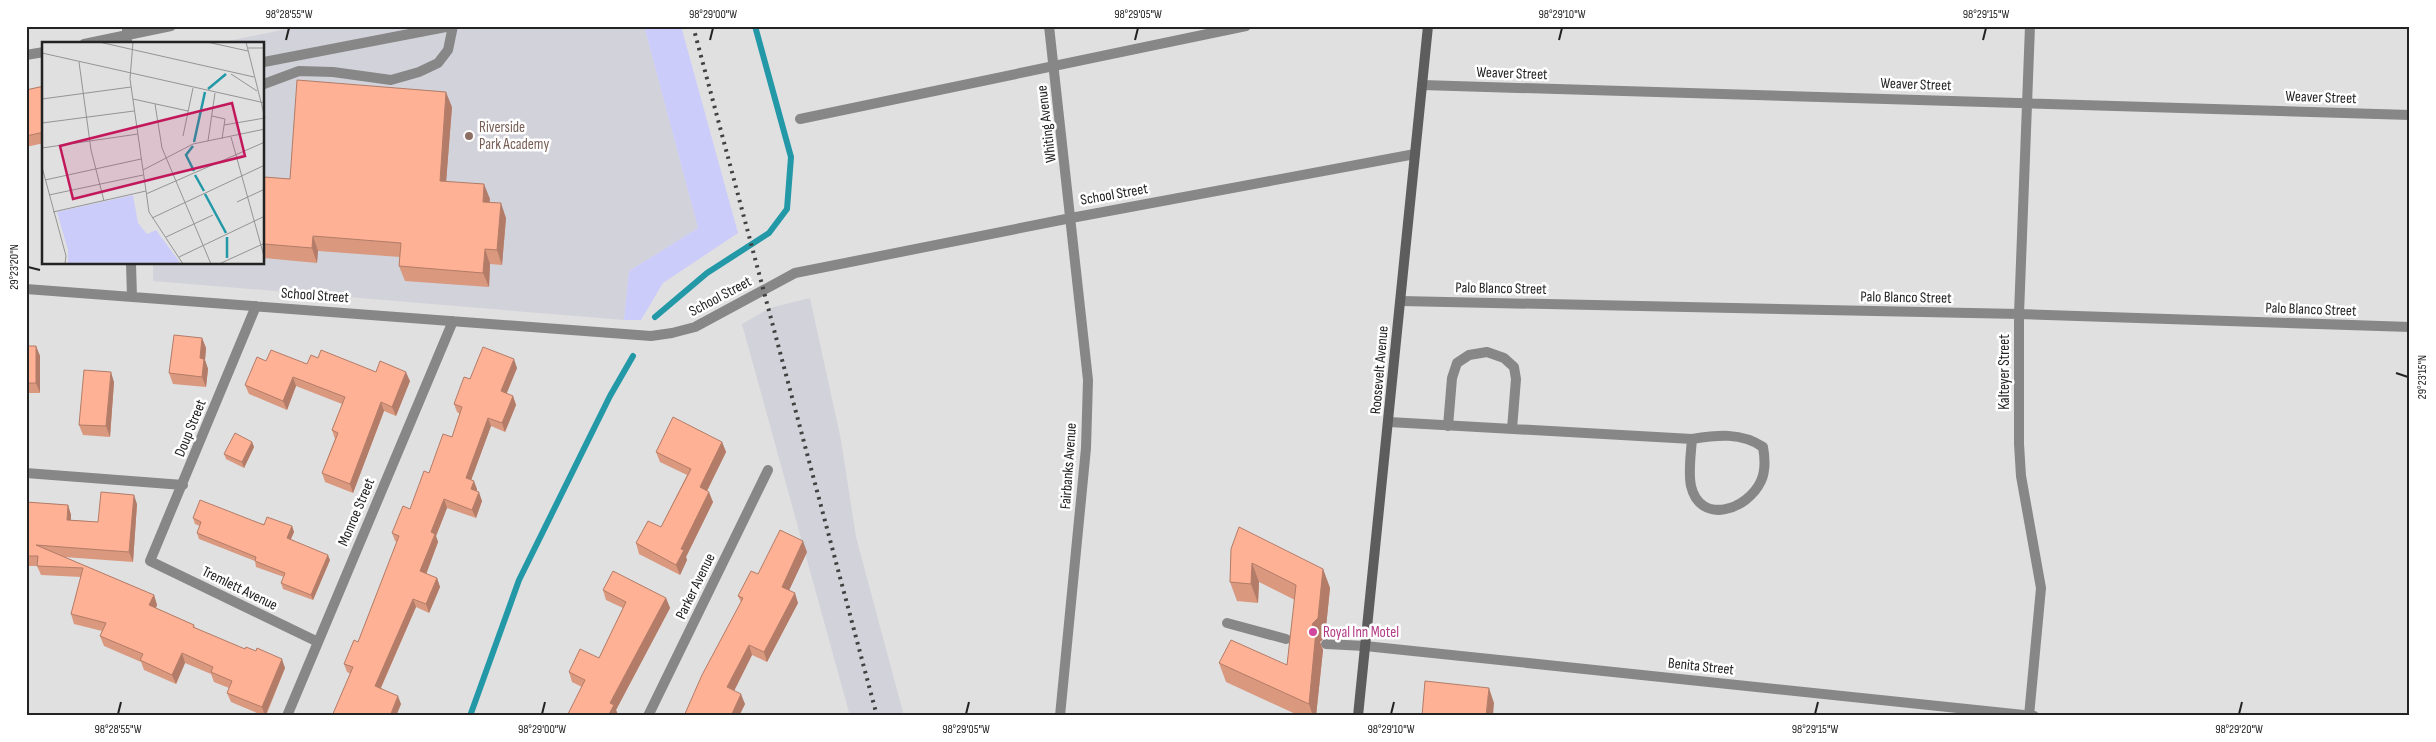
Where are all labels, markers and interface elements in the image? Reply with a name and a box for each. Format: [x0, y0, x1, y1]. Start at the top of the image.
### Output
text: 98°28'55"W [266, 7, 313, 22]
text: 98°29'00"W [689, 7, 737, 22]
text: 98°29'05"W [1114, 7, 1162, 22]
text: 98°29'10"W [1539, 7, 1586, 22]
text: 98°29'15"W [1963, 7, 2009, 22]
inset map [42, 42, 265, 265]
street label: Weaver Street [1476, 63, 1548, 84]
street label: Weaver Street [1880, 74, 1952, 95]
street label: Whiting Avenue [1032, 84, 1061, 164]
street label: Weaver Street [2285, 87, 2357, 108]
place label: Riverside Park Academy [479, 118, 549, 154]
marker: Riverside Park Academy [463, 130, 475, 142]
street label: School Street [1079, 179, 1150, 210]
text: 29°23'20"N [7, 244, 22, 290]
street label: School Street [686, 272, 755, 321]
street label: Palo Blanco Street [1455, 278, 1547, 299]
street label: School Street [280, 284, 350, 307]
street label: Palo Blanco Street [1860, 287, 1952, 308]
street label: Palo Blanco Street [2265, 298, 2357, 321]
street label: Roosevelt Avenue [1366, 325, 1393, 415]
street label: Kalteyer Street [1995, 334, 2014, 410]
text: 29°23'15"N [2415, 355, 2430, 399]
street label: Doup Street [170, 396, 211, 460]
street label: Fairbanks Avenue [1056, 422, 1081, 510]
street label: Monroe Street [334, 475, 379, 549]
street label: Parker Avenue [671, 550, 720, 622]
street label: Tremlett Avenue [199, 562, 281, 615]
place label: Royal Inn Motel [1323, 623, 1399, 642]
marker: Royal Inn Motel [1307, 626, 1319, 638]
street label: Benita Street [1667, 654, 1735, 679]
text: 98°28'55"W [95, 722, 142, 737]
text: 98°29'00"W [518, 722, 566, 737]
text: 98°29'05"W [942, 722, 990, 737]
text: 98°29'10"W [1368, 722, 1415, 737]
text: 98°29'15"W [1792, 722, 1838, 737]
text: 98°29'20"W [2215, 722, 2263, 737]

